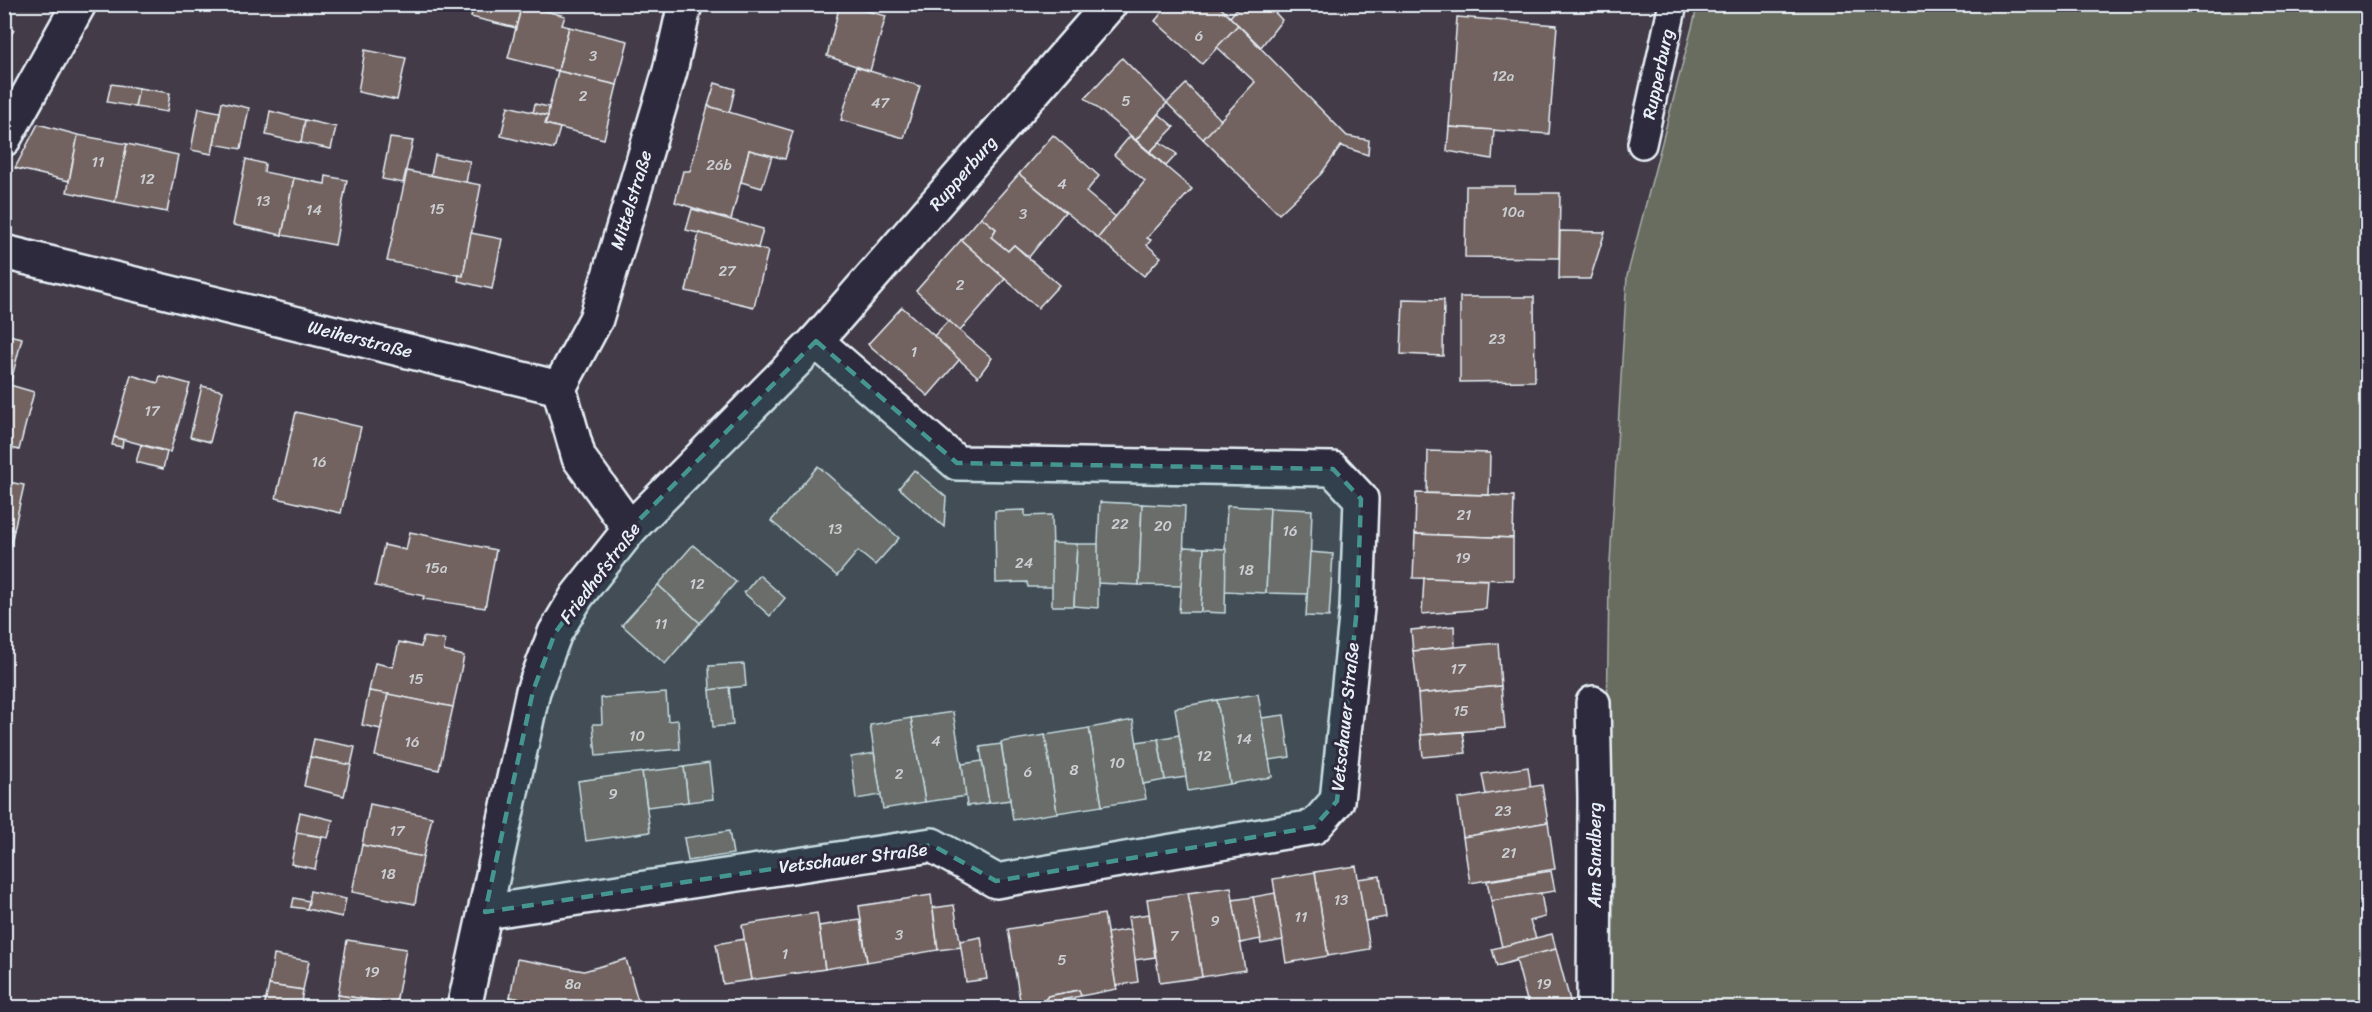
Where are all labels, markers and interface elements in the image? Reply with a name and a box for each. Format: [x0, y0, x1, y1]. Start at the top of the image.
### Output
house number: 6 [1195, 23, 1203, 49]
street label: Rupperburg [1633, 26, 1683, 122]
house number: 3 [589, 43, 597, 69]
house number: 12a [1492, 63, 1515, 89]
house number: 2 [579, 83, 588, 109]
house number: 5 [1121, 88, 1131, 114]
house number: 47 [871, 90, 890, 116]
street label: Rupperburg [921, 128, 1005, 218]
street label: Mittelstraße [601, 146, 661, 254]
house number: 11 [92, 149, 104, 175]
house number: 26b [706, 152, 732, 178]
house number: 12 [139, 166, 155, 192]
house number: 4 [1057, 171, 1067, 197]
house number: 13 [256, 188, 270, 214]
house number: 15 [429, 196, 445, 222]
house number: 14 [306, 197, 322, 223]
house number: 10a [1501, 199, 1525, 225]
house number: 3 [1019, 201, 1027, 227]
house number: 27 [718, 258, 737, 284]
house number: 2 [956, 272, 965, 298]
street label: Weiherstraße [304, 311, 416, 367]
house number: 23 [1489, 326, 1505, 352]
house number: 1 [911, 339, 917, 365]
house number: 17 [144, 398, 161, 424]
house number: 16 [312, 449, 326, 475]
house number: 21 [1456, 502, 1472, 528]
house number: 22 [1111, 511, 1129, 537]
house number: 20 [1154, 513, 1172, 539]
street label: Friedhofstraße [551, 515, 649, 631]
house number: 13 [828, 516, 842, 542]
house number: 16 [1283, 518, 1297, 544]
house number: 19 [1455, 545, 1471, 571]
house number: 24 [1015, 550, 1033, 576]
house number: 15a [424, 555, 448, 581]
house number: 18 [1238, 557, 1254, 583]
house number: 12 [689, 571, 705, 597]
house number: 11 [655, 611, 667, 637]
street label: Vetschauer Straße [1321, 641, 1369, 793]
house number: 17 [1450, 656, 1467, 682]
house number: 15 [408, 666, 424, 692]
house number: 15 [1453, 698, 1469, 724]
house number: 10 [629, 723, 645, 749]
house number: 14 [1236, 726, 1252, 752]
house number: 4 [931, 728, 941, 754]
house number: 16 [405, 729, 419, 755]
house number: 12 [1196, 743, 1212, 769]
house number: 10 [1109, 750, 1125, 776]
house number: 8 [1069, 757, 1079, 783]
house number: 6 [1024, 759, 1032, 785]
house number: 2 [895, 761, 904, 787]
house number: 9 [608, 781, 618, 807]
house number: 23 [1495, 798, 1511, 824]
street label: Am Sandberg [1579, 802, 1611, 909]
house number: 17 [389, 818, 406, 844]
street label: Vetschauer Straße [777, 833, 929, 883]
house number: 21 [1501, 840, 1517, 866]
house number: 18 [380, 861, 396, 887]
house number: 13 [1334, 887, 1348, 913]
house number: 11 [1295, 904, 1307, 930]
house number: 9 [1210, 908, 1220, 934]
house number: 3 [895, 922, 903, 948]
house number: 7 [1170, 923, 1180, 949]
house number: 1 [782, 941, 788, 967]
house number: 5 [1057, 947, 1067, 973]
house number: 19 [364, 959, 380, 985]
house number: 8a [565, 971, 582, 997]
house number: 19 [1536, 971, 1552, 997]

